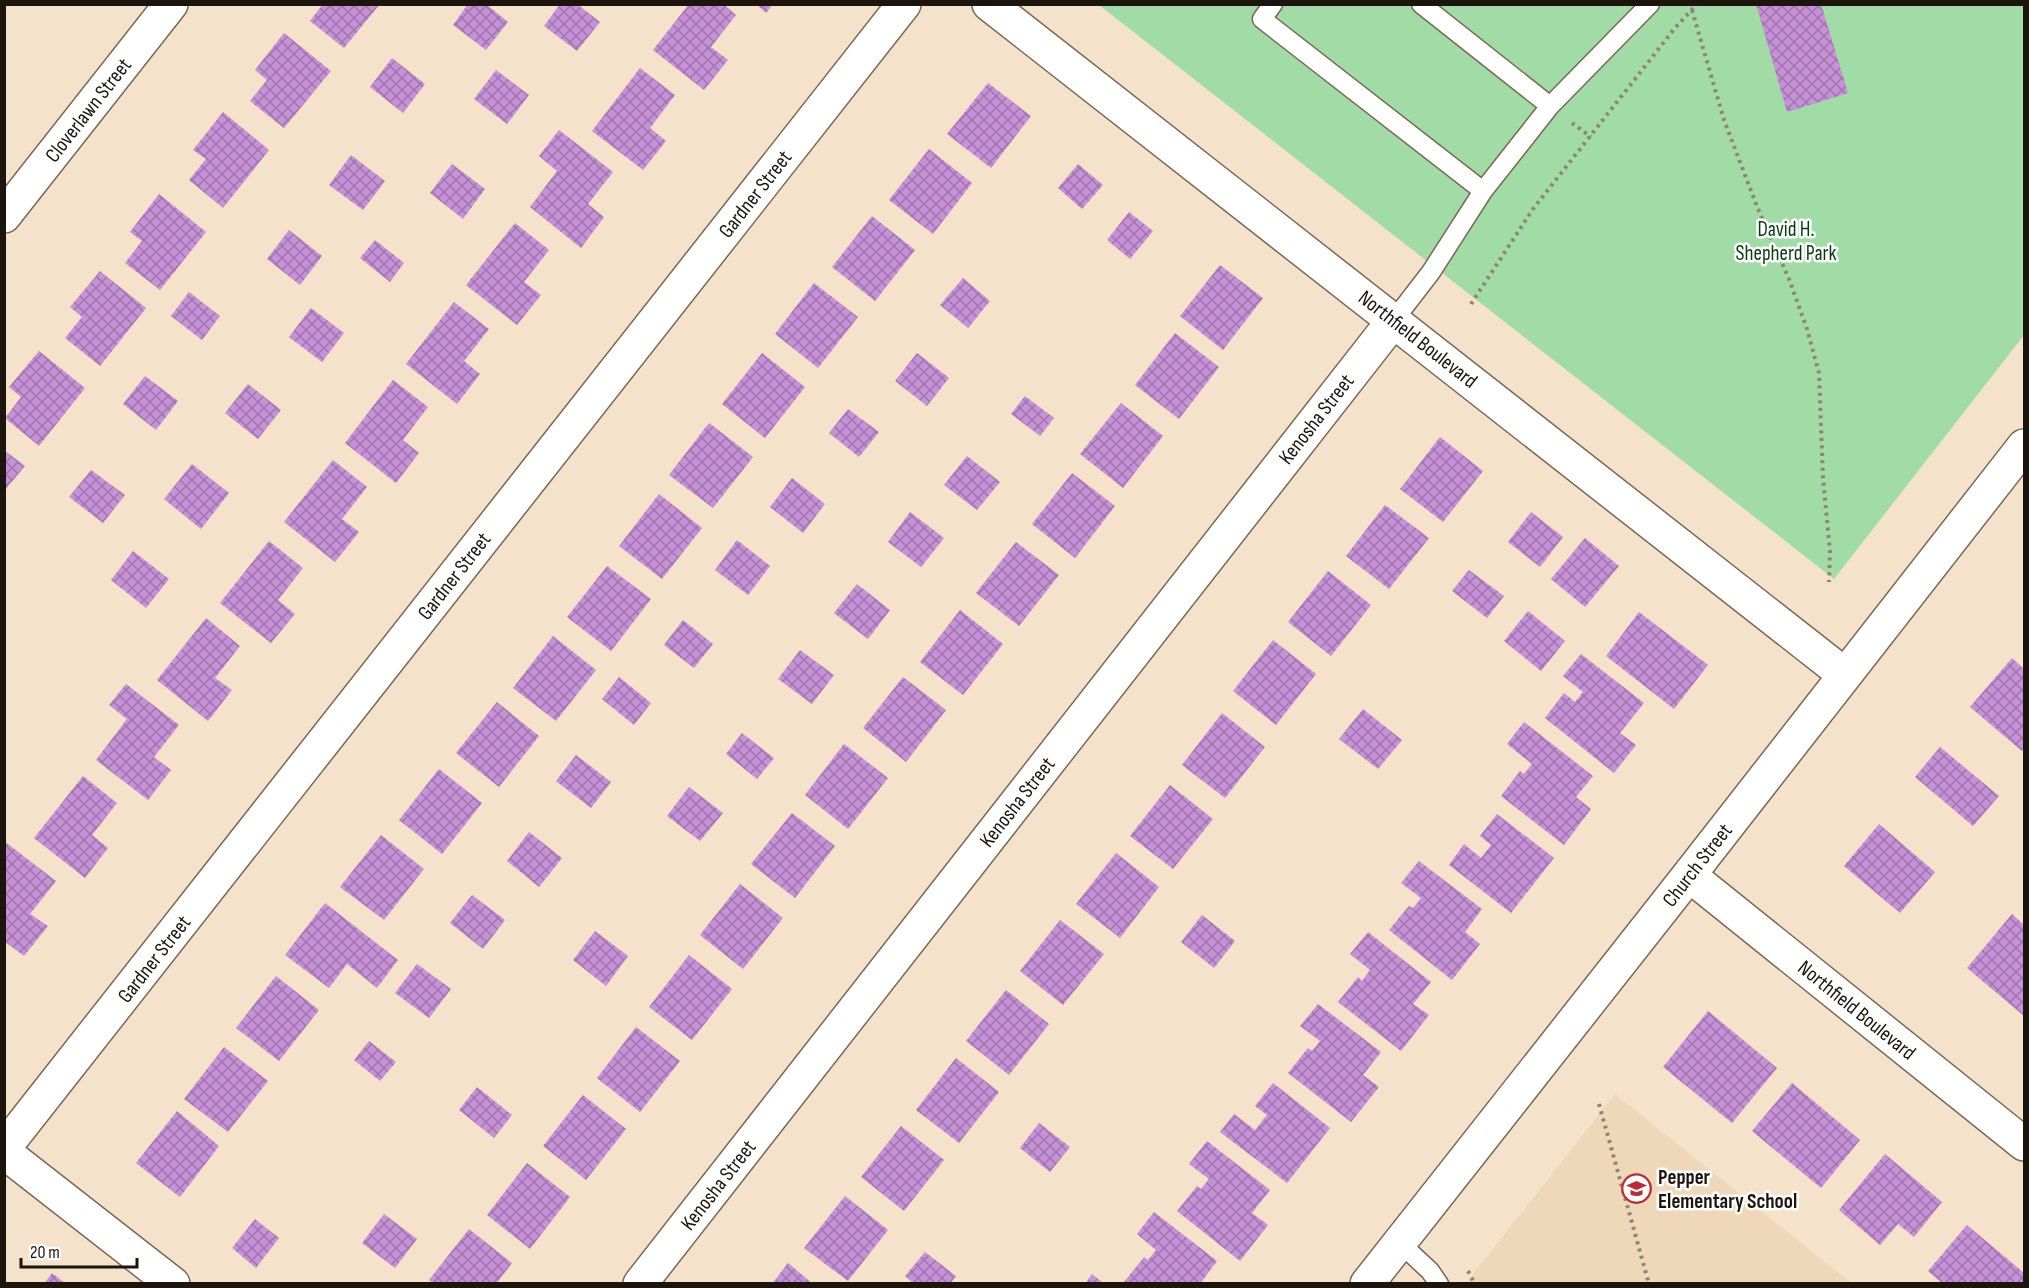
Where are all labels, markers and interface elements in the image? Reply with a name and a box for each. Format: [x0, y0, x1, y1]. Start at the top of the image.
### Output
street label: Cloverlawn Street [40, 53, 137, 167]
street label: Gardner Street [714, 146, 797, 243]
park label: David H. Shepherd Park [1735, 217, 1837, 266]
street label: Northfield Boulevard [1353, 285, 1482, 394]
street label: Kenosha Street [1273, 369, 1359, 469]
street label: Gardner Street [413, 528, 496, 625]
street label: Kenosha Street [974, 752, 1060, 852]
street label: Church Street [1657, 819, 1738, 912]
street label: Gardner Street [113, 911, 196, 1008]
street label: Northfield Boulevard [1793, 955, 1921, 1065]
street label: Kenosha Street [675, 1135, 761, 1235]
place label: Pepper Elementary School [1658, 1165, 1797, 1214]
school or university icon: Pepper Elementary School [1621, 1173, 1653, 1205]
scale bar [21, 1231, 136, 1269]
text: 20 m [30, 1242, 60, 1263]

